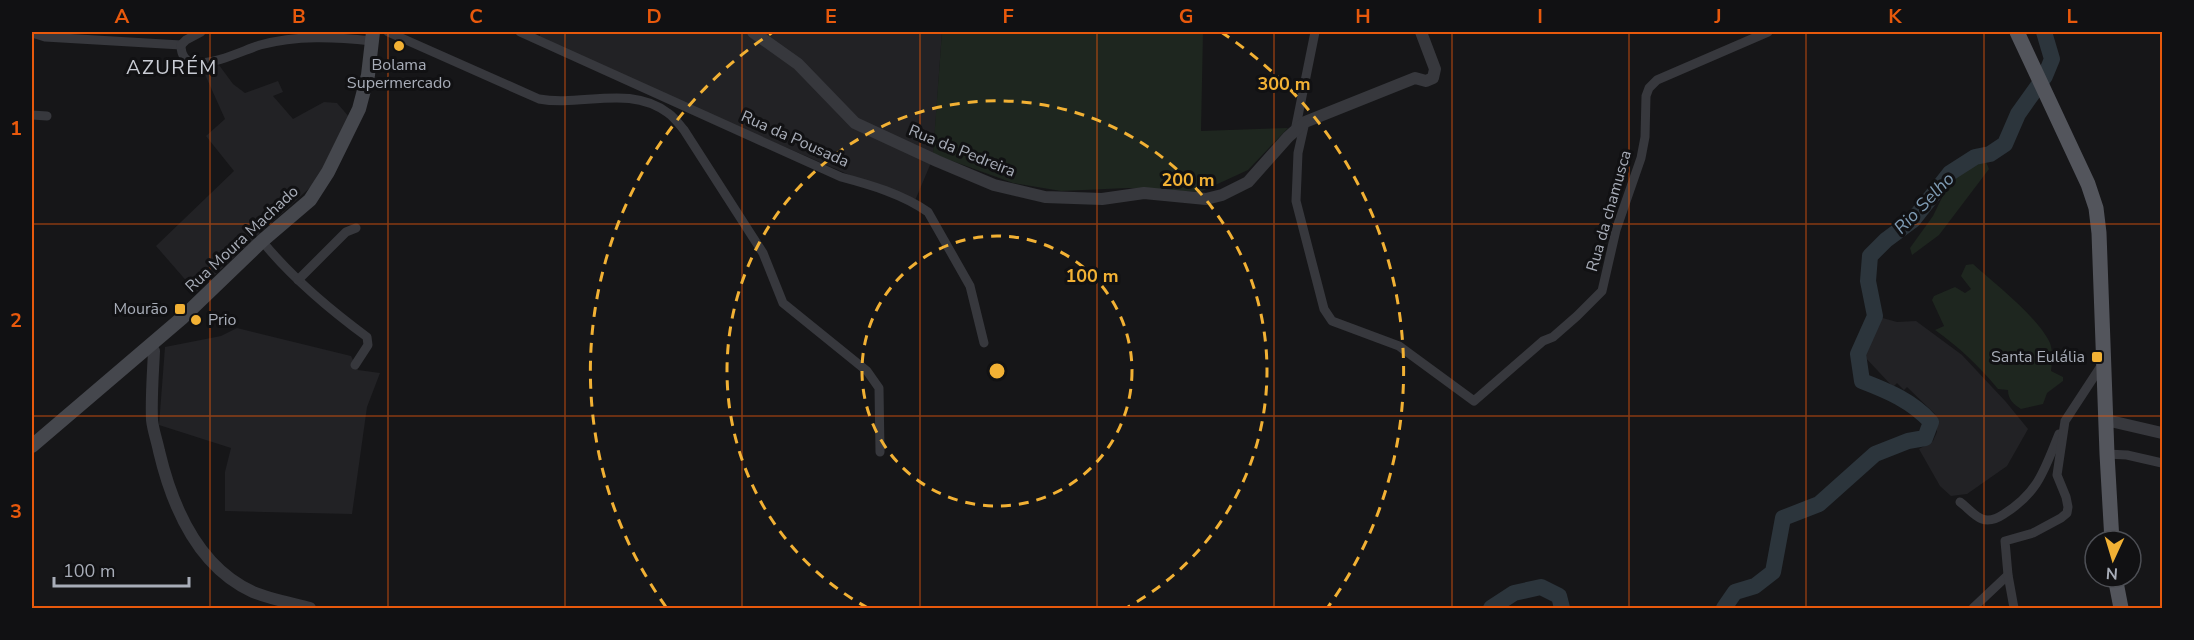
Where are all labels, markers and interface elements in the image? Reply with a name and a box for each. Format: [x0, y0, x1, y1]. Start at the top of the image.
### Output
text: A [115, 3, 130, 30]
text: B [292, 3, 306, 30]
text: C [469, 3, 483, 30]
text: D [646, 3, 662, 30]
text: E [825, 3, 837, 30]
text: F [1002, 3, 1014, 30]
text: G [1179, 3, 1193, 30]
text: H [1355, 3, 1371, 30]
text: I [1537, 3, 1543, 30]
text: J [1713, 3, 1722, 30]
text: K [1888, 3, 1902, 30]
text: L [2066, 3, 2078, 30]
marker: Bolama Supermercado [392, 39, 406, 53]
district label: AZURÉM [126, 54, 218, 81]
place label: Bolama Supermercado [347, 54, 451, 94]
text: 300 m [1257, 72, 1311, 96]
street label: Rua da Pousada [738, 105, 852, 173]
text: 1 [10, 115, 22, 142]
street label: Rua da Pedreira [905, 119, 1019, 183]
street label: Rua da chamusca [1581, 148, 1637, 274]
water label: Rio Selho [1889, 167, 1959, 239]
text: 200 m [1161, 168, 1215, 192]
street label: Rua Moura Machado [181, 181, 303, 297]
text: 100 m [1065, 264, 1119, 288]
place label: Mourão [113, 298, 168, 320]
marker: Mourão [173, 302, 187, 316]
text: 2 [10, 307, 22, 334]
place label: Prio [208, 309, 236, 331]
marker: Prio [189, 313, 203, 327]
place label: Santa Eulália [1991, 346, 2085, 368]
marker: Santa Eulália [2090, 350, 2104, 364]
centre of rings [987, 361, 1007, 381]
text: 3 [10, 498, 22, 525]
north arrow [2083, 529, 2143, 589]
scale bar [54, 550, 189, 588]
text: 100 m [63, 559, 115, 583]
text: N [2105, 562, 2119, 584]

